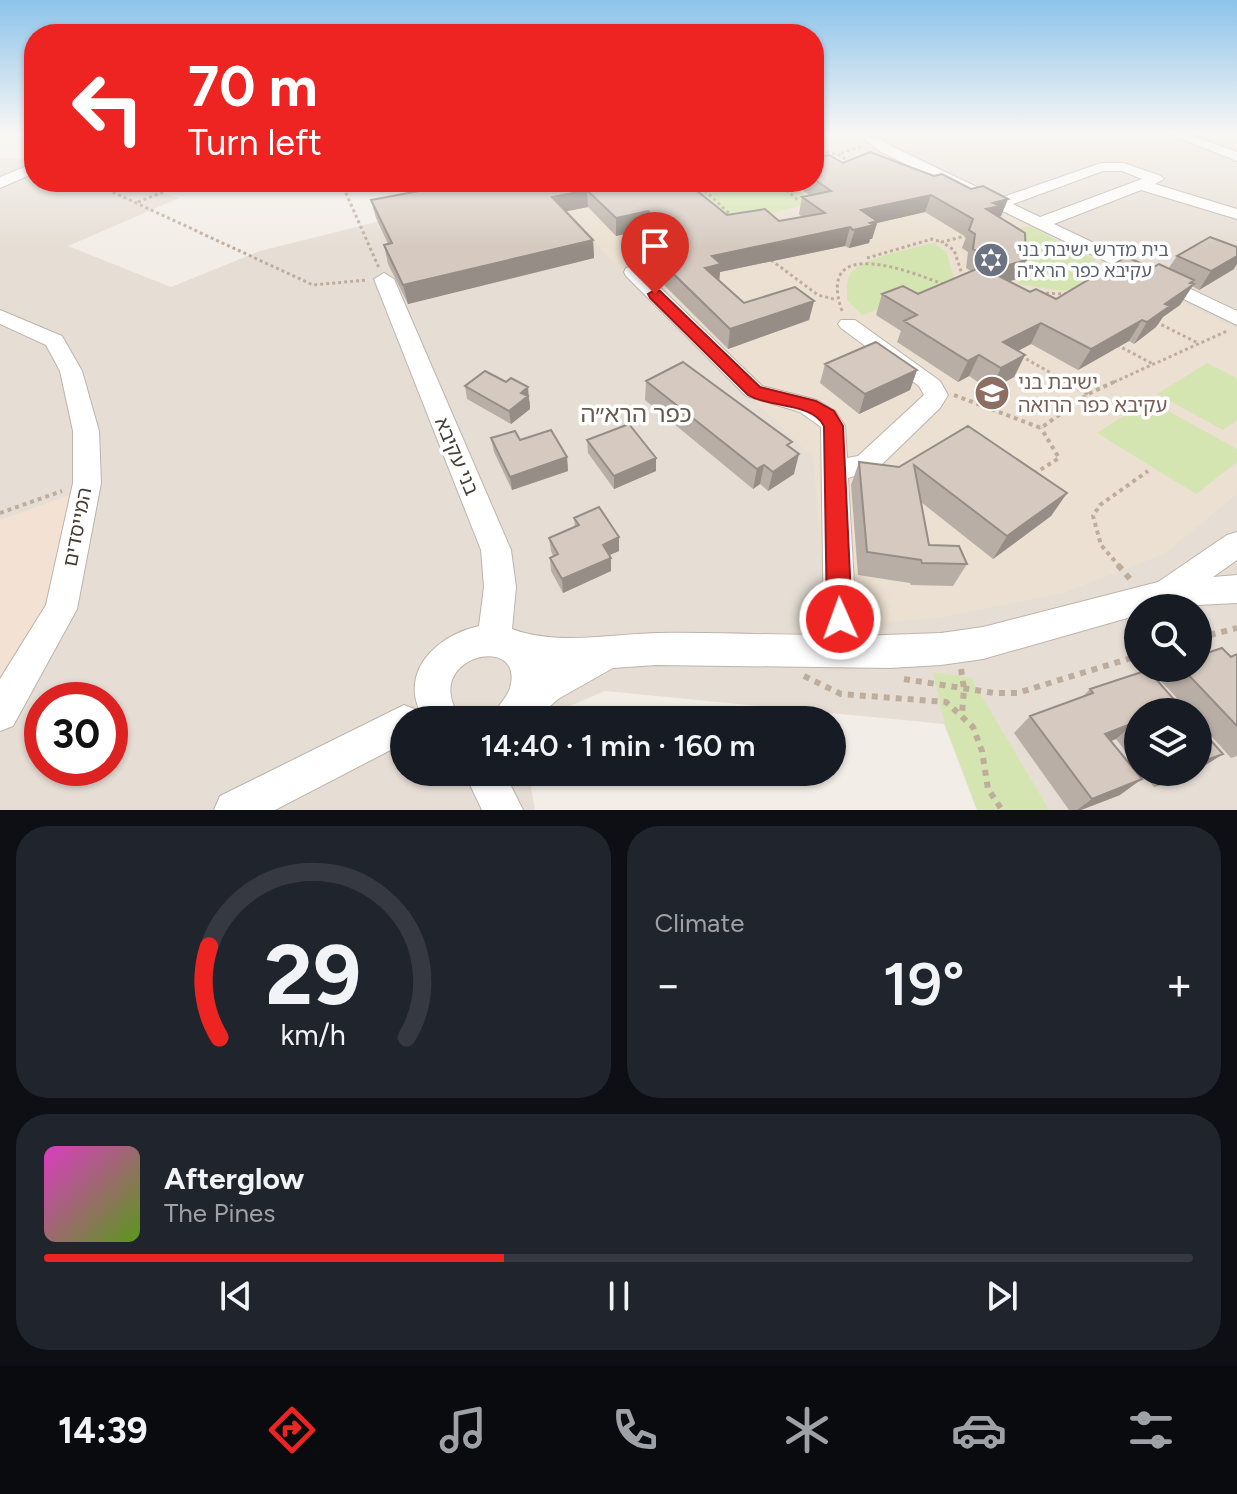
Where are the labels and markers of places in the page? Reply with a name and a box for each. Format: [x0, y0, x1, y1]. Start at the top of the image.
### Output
pin [621, 212, 689, 294]
place label: בית מדרש ישיבת בני עקיבא כפר הרא"ה [1017, 239, 1169, 282]
synagogue icon: בית מדרש ישיבת בני עקיבא כפר הרא"ה [972, 241, 1010, 279]
place label: ישיבת בני עקיבא כפר הרואה [1018, 370, 1167, 417]
school or university icon: ישיבת בני עקיבא כפר הרואה [973, 374, 1011, 412]

